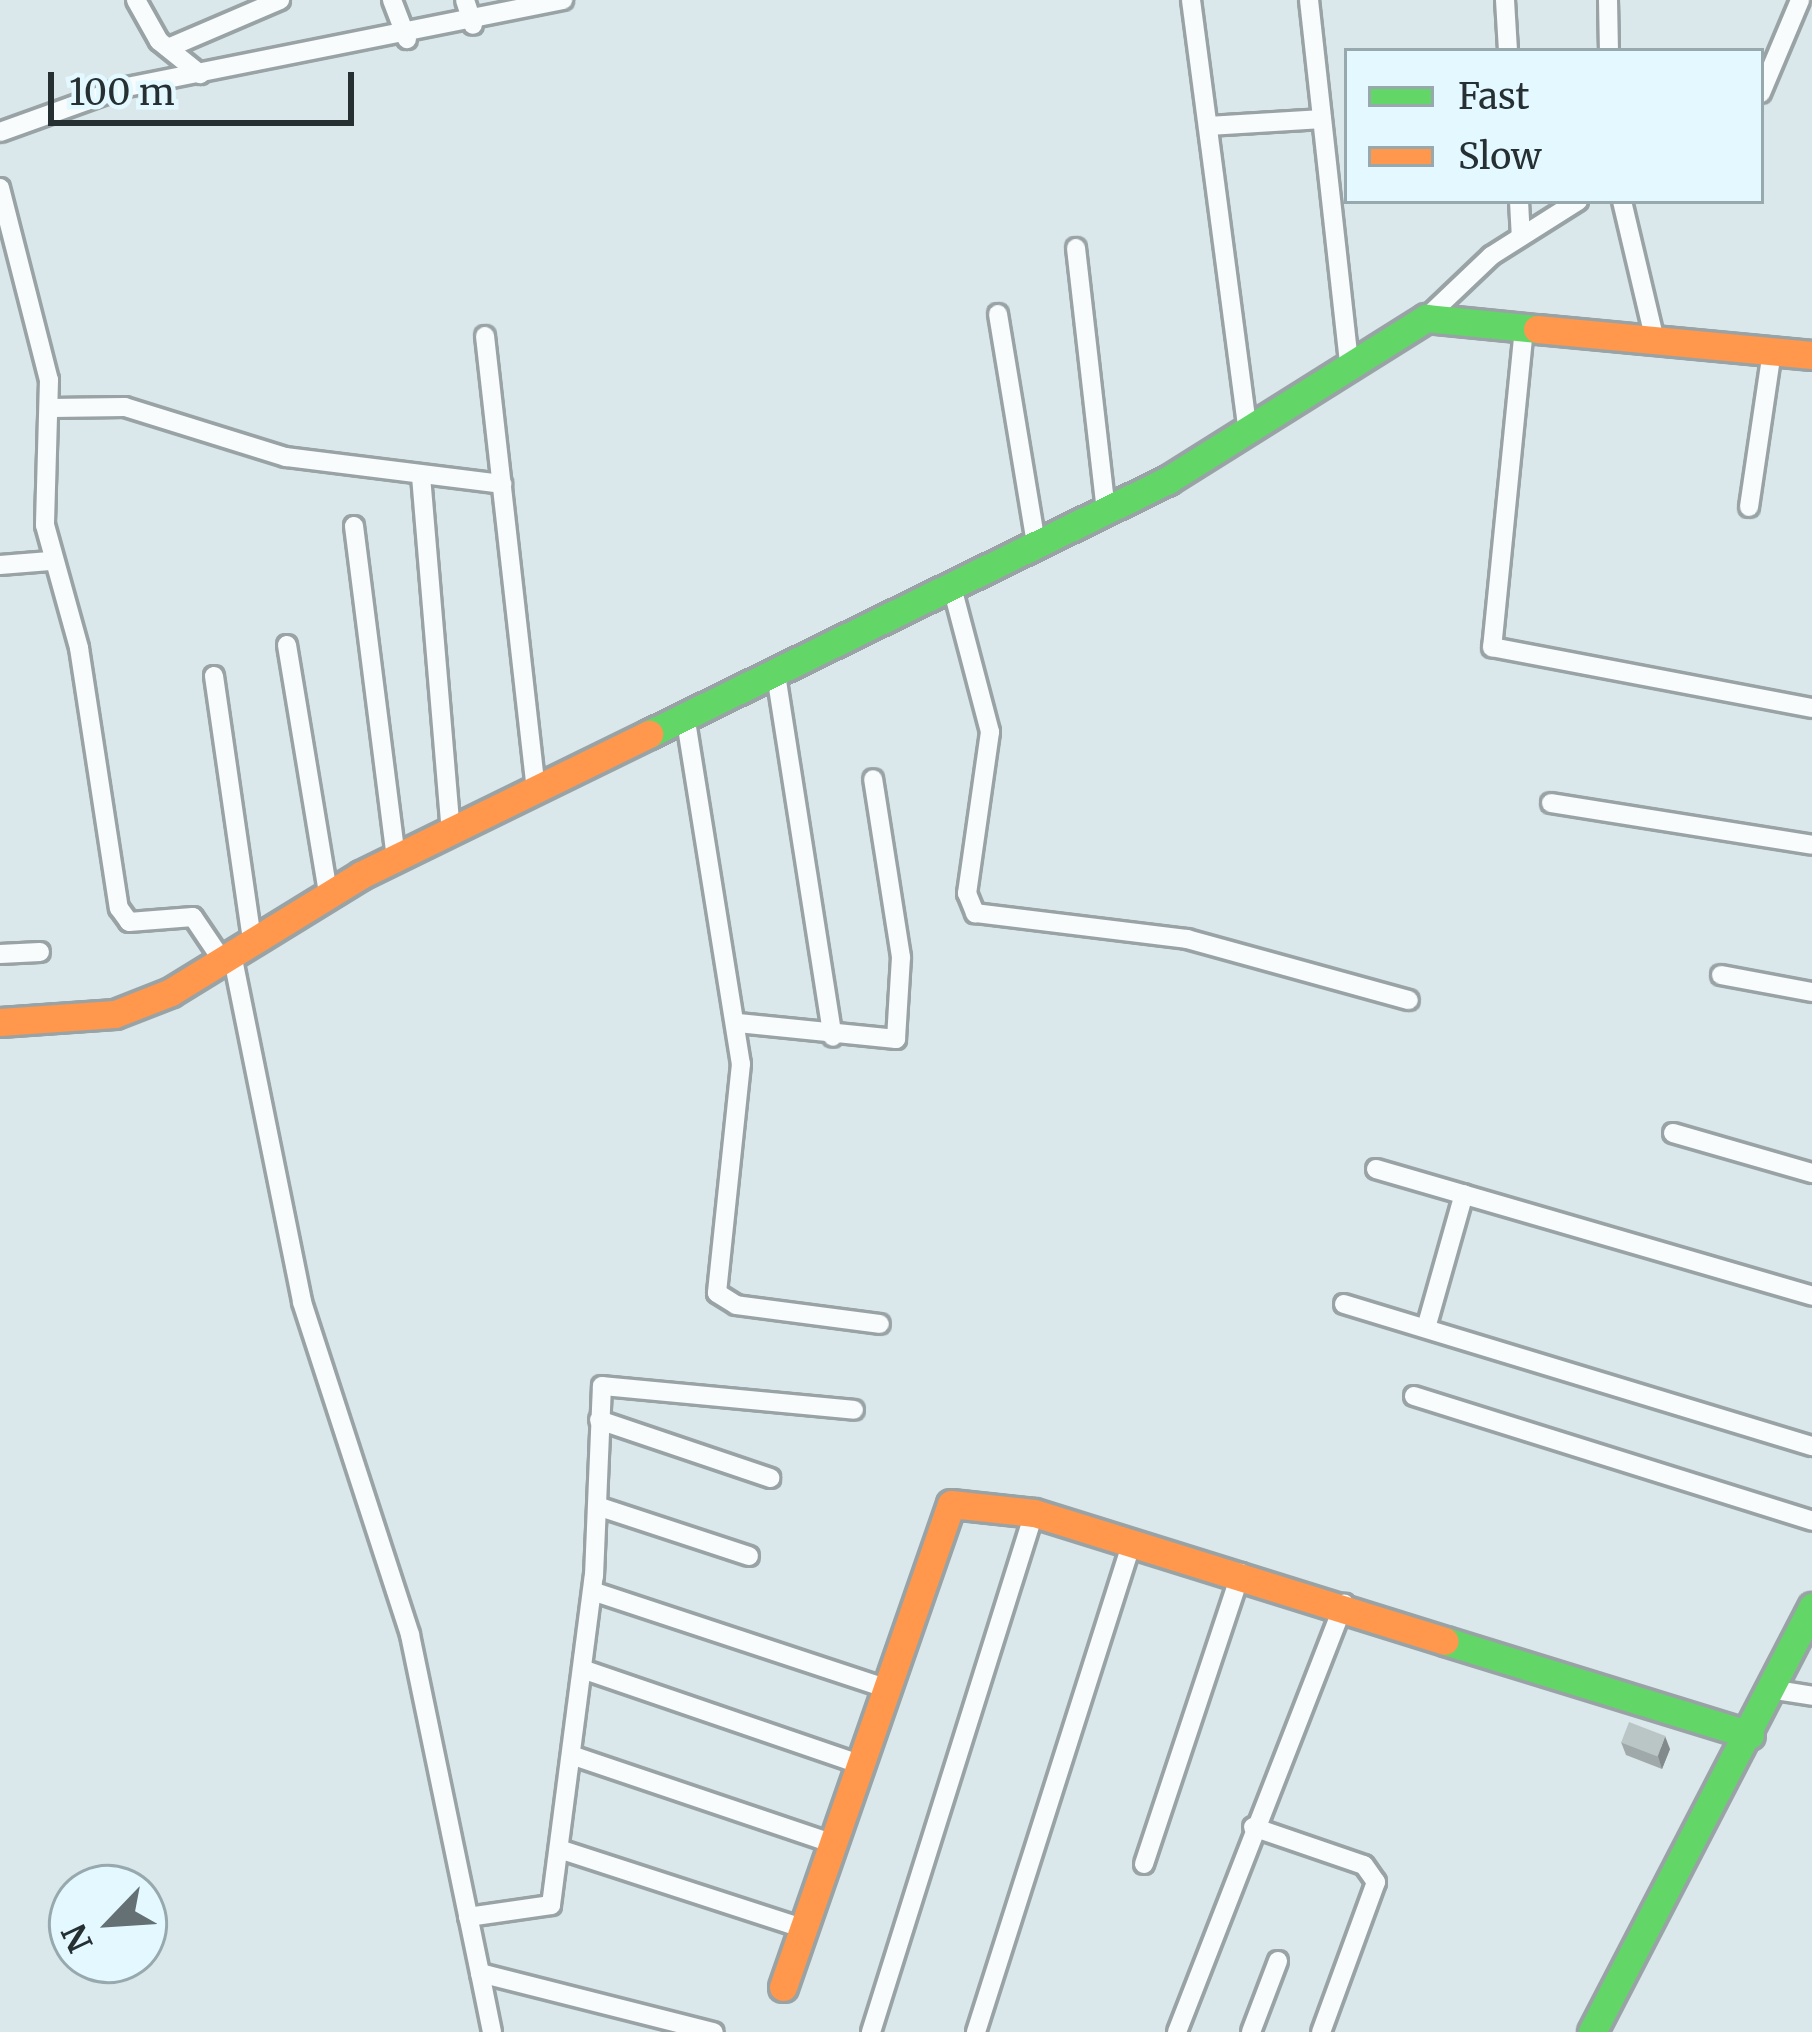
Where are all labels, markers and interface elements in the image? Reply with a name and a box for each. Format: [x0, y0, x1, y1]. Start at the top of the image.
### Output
scale bar [54, 48, 360, 122]
legend [1344, 48, 1764, 204]
text: 100 m [69, 70, 175, 115]
text: Fast [1458, 74, 1530, 119]
text: Slow [1458, 134, 1542, 179]
north arrow [48, 1864, 168, 1984]
text: N [54, 1918, 102, 1959]

